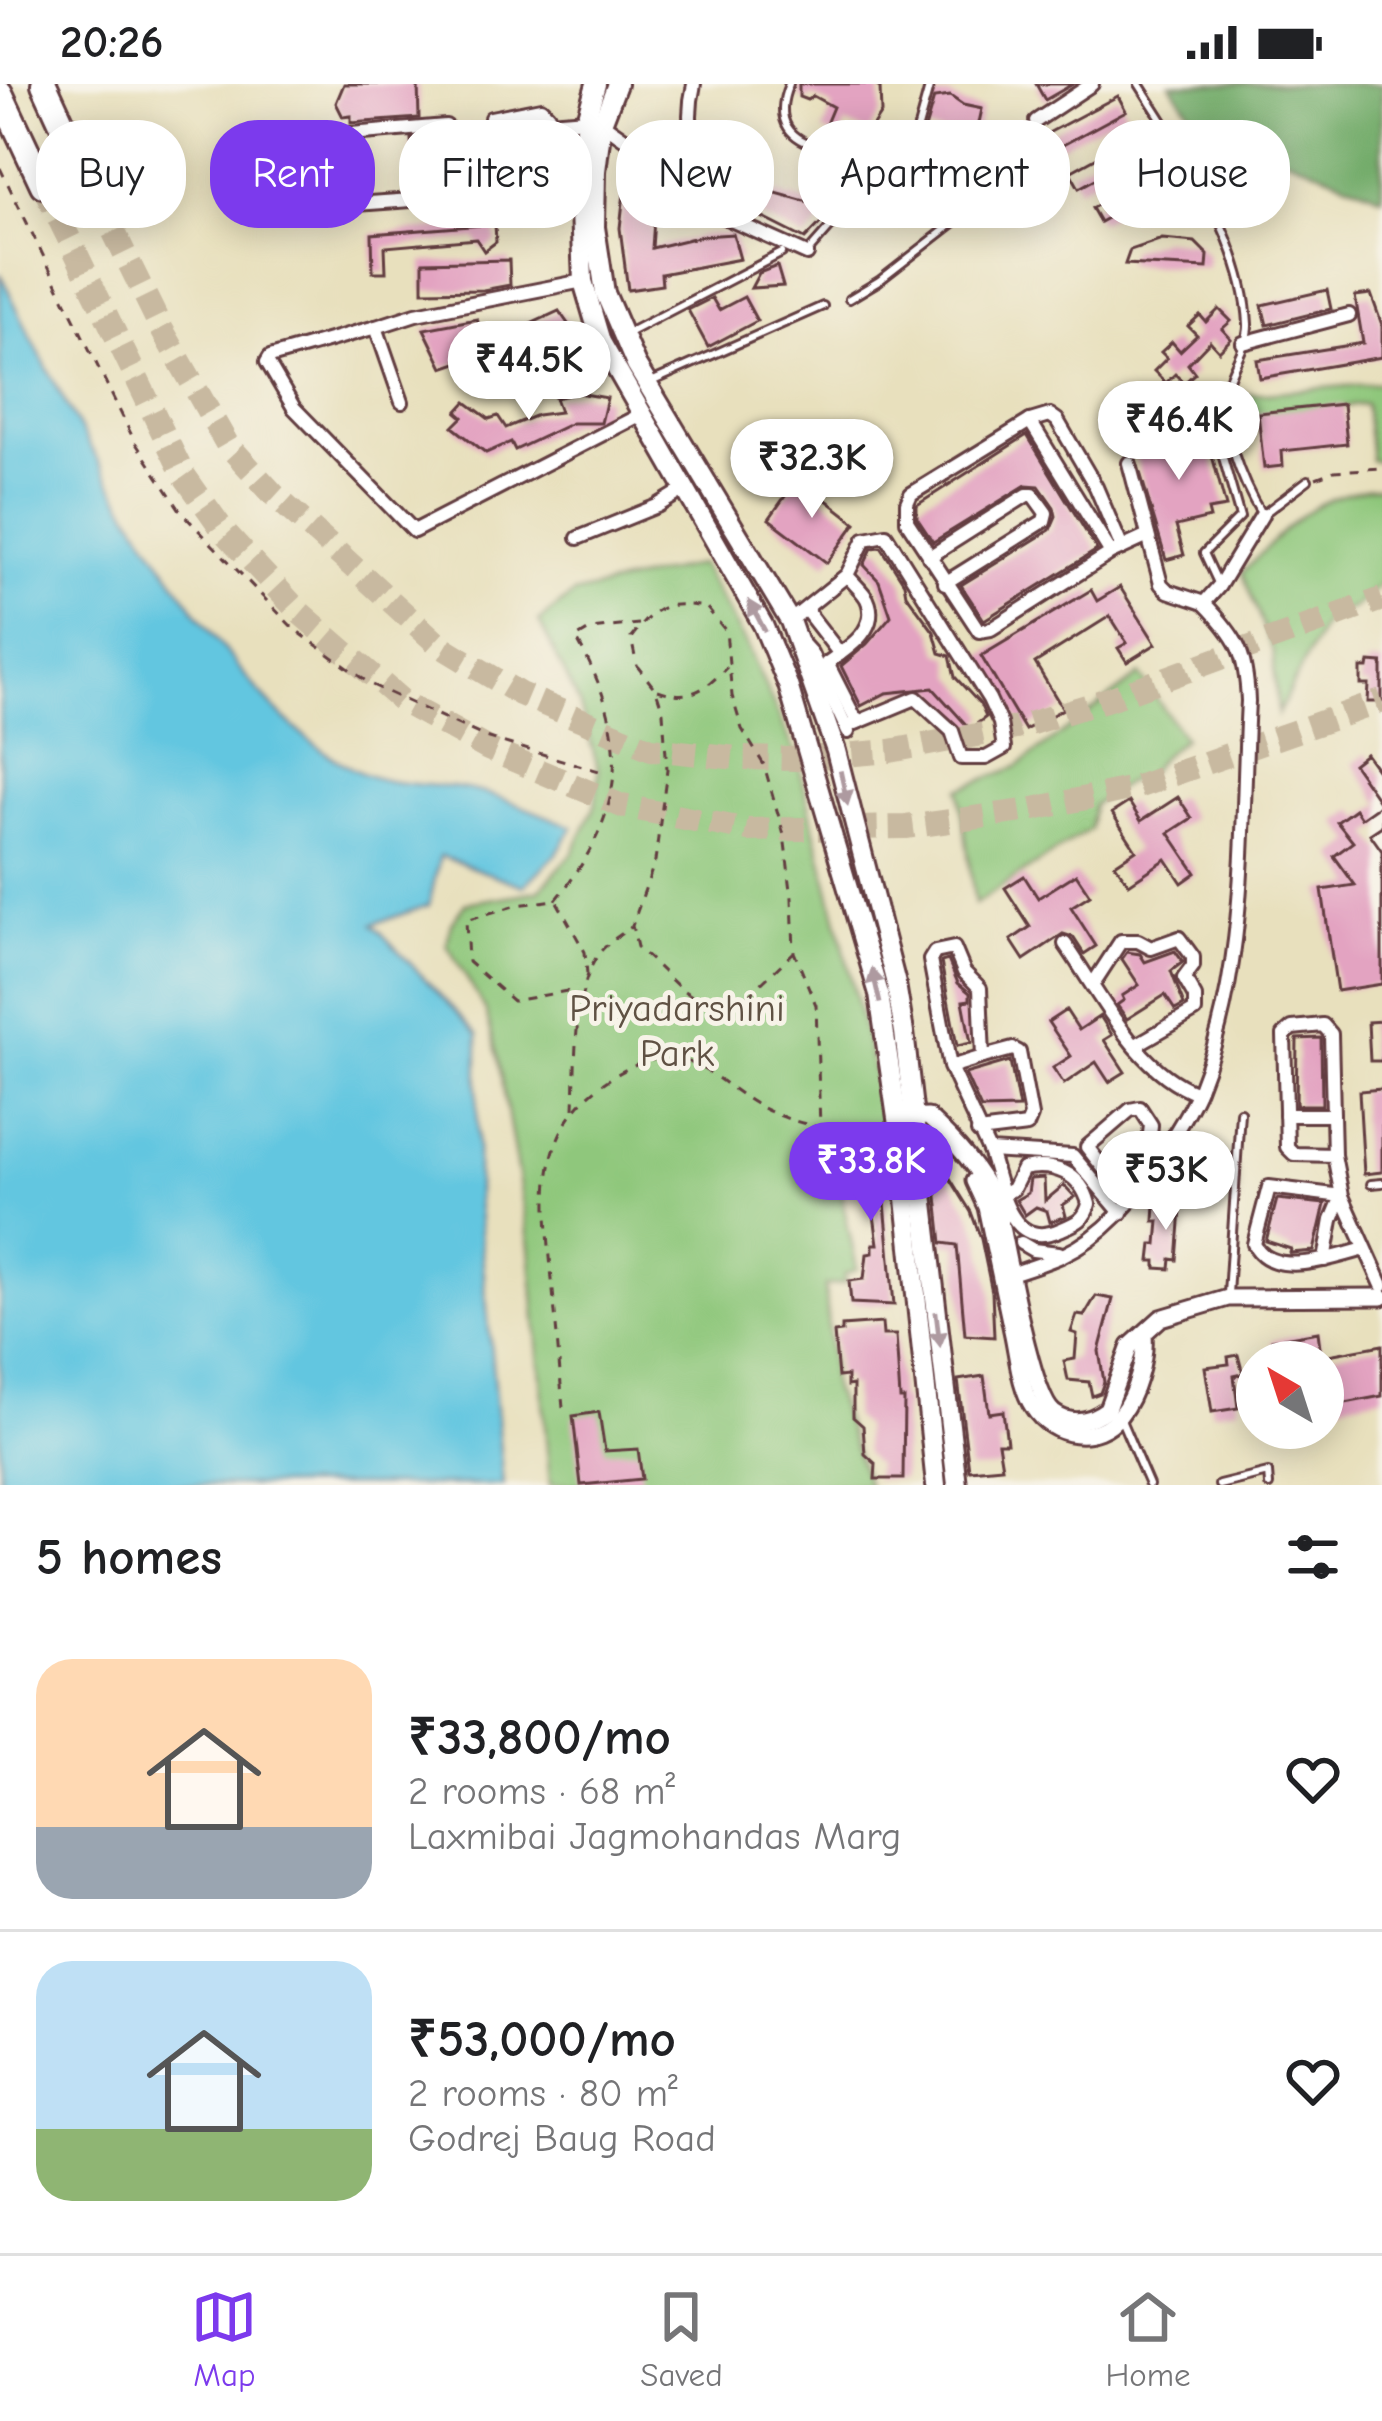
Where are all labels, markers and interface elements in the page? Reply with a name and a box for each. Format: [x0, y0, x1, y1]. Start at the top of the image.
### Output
text: 20:26 [60, 16, 163, 68]
chip: Buy [36, 120, 186, 228]
chip: Rent [210, 120, 375, 228]
chip: Filters [399, 120, 592, 228]
chip: New [616, 120, 774, 228]
chip: Apartment [798, 120, 1070, 228]
chip: House [1094, 120, 1290, 228]
pin: ₹44.5K [431, 321, 627, 423]
text: ₹44.5K [475, 337, 583, 382]
pin: ₹46.4K [1081, 381, 1277, 483]
text: ₹46.4K [1125, 397, 1233, 442]
pin: ₹32.3K [714, 419, 910, 521]
text: ₹32.3K [757, 435, 867, 480]
one-way arrow [747, 598, 768, 633]
one-way arrow [835, 770, 854, 808]
one-way arrow [866, 968, 885, 1005]
park label: Priyadarshini Park [569, 986, 785, 1076]
pin: ₹33.8K [773, 1122, 969, 1224]
pin: ₹53K [1095, 1131, 1237, 1233]
text: ₹33.8K [816, 1138, 926, 1183]
text: ₹53K [1124, 1147, 1208, 1192]
one-way arrow [929, 1311, 948, 1348]
north arrow [1236, 1341, 1344, 1449]
map controls [1236, 1341, 1344, 1449]
icon: filters [1280, 1524, 1346, 1590]
text: 5 homes [36, 1528, 222, 1587]
icon: home [132, 1707, 276, 1851]
text: ₹33,800/mo [408, 1708, 671, 1767]
icon: heart [1280, 1746, 1346, 1812]
text: 2 rooms · 68 m² [408, 1769, 675, 1814]
text: Laxmibai Jagmohandas Marg [408, 1814, 901, 1859]
icon: home [132, 2009, 276, 2153]
text: ₹53,000/mo [408, 2010, 676, 2069]
icon: heart [1280, 2048, 1346, 2114]
text: 2 rooms · 80 m² [408, 2071, 678, 2116]
text: Godrej Baug Road [408, 2116, 716, 2161]
tab: Map [191, 2284, 257, 2394]
tab: Saved [640, 2284, 723, 2394]
tab: Home [1105, 2284, 1191, 2394]

